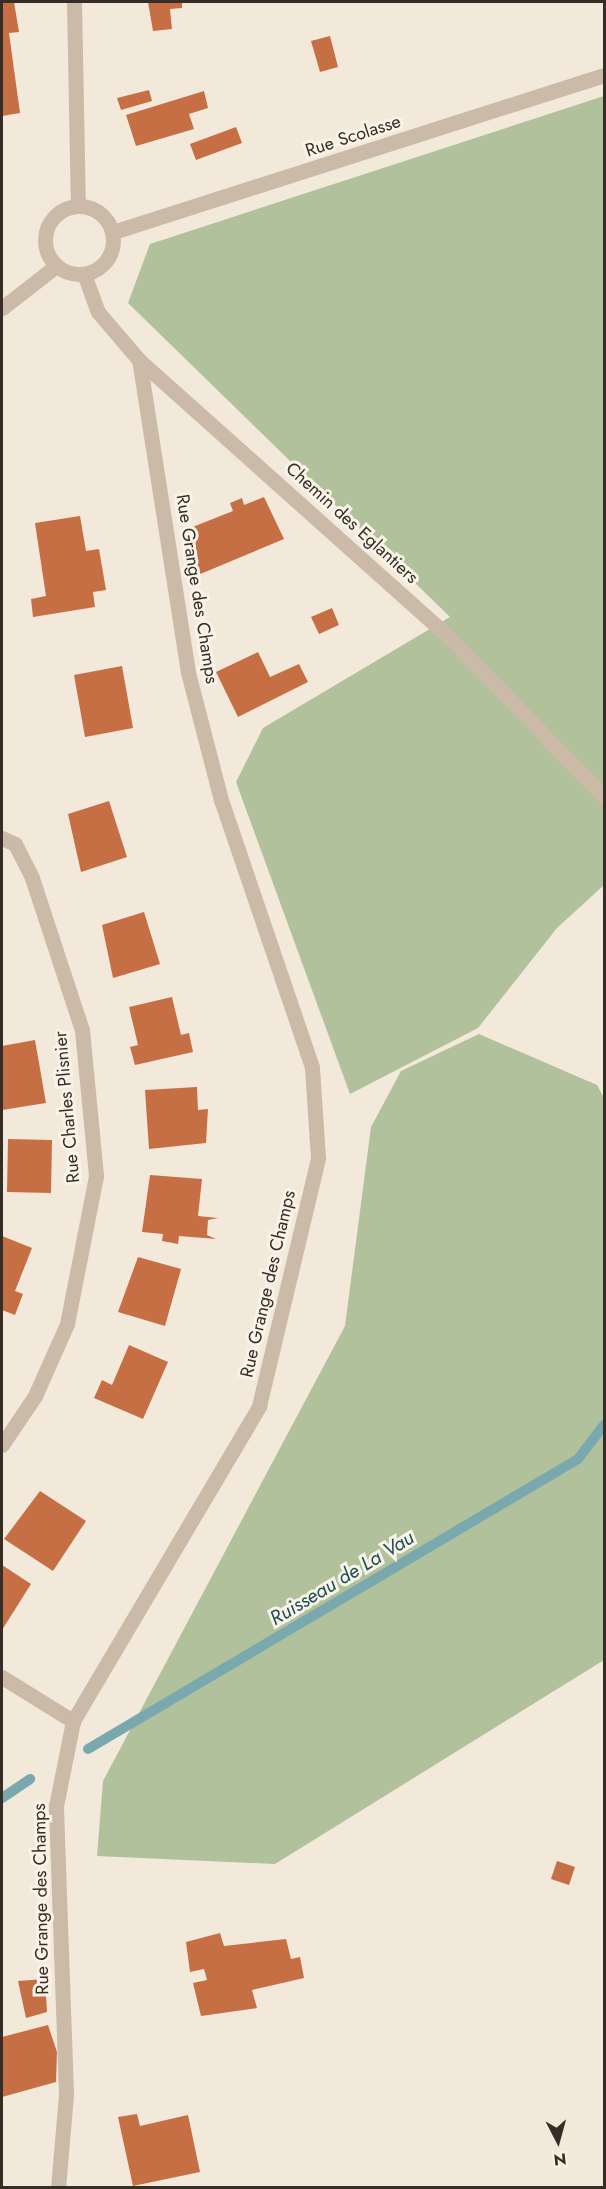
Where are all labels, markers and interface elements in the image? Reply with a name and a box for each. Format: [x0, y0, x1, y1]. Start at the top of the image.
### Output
street label: Rue Scolasse [303, 110, 403, 162]
street label: Chemin des Eglantiers [281, 458, 423, 588]
street label: Rue Grange des Champs [171, 493, 223, 685]
street label: Rue Charles Plisnier [50, 1030, 84, 1184]
street label: Rue Grange des Champs [236, 1188, 300, 1380]
water label: Ruisseau de La Vau [266, 1526, 418, 1630]
street label: Rue Grange des Champs [29, 1803, 53, 1995]
north arrow [528, 2111, 588, 2171]
text: N [552, 2147, 567, 2172]

